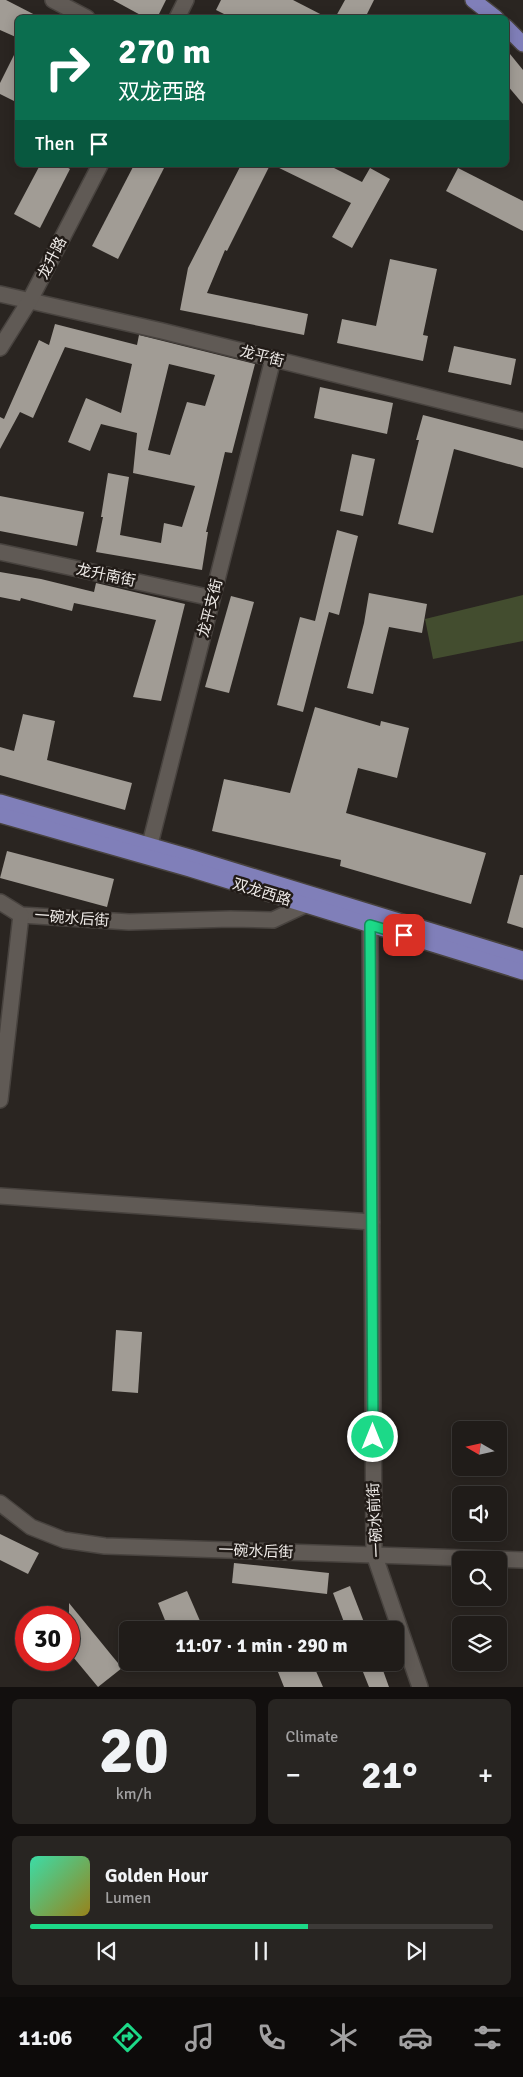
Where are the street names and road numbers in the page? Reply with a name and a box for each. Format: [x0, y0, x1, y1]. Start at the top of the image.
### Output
street label: 龙升路 [34, 234, 70, 282]
street label: 龙平街 [238, 342, 286, 370]
street label: 龙升南街 [75, 560, 137, 590]
street label: 龙平支街 [194, 577, 226, 639]
street label: 双龙西路 [231, 875, 293, 909]
street label: 一碗水后街 [34, 906, 110, 930]
street label: 一碗水前街 [364, 1482, 386, 1558]
street label: 一碗水后街 [218, 1541, 294, 1561]

